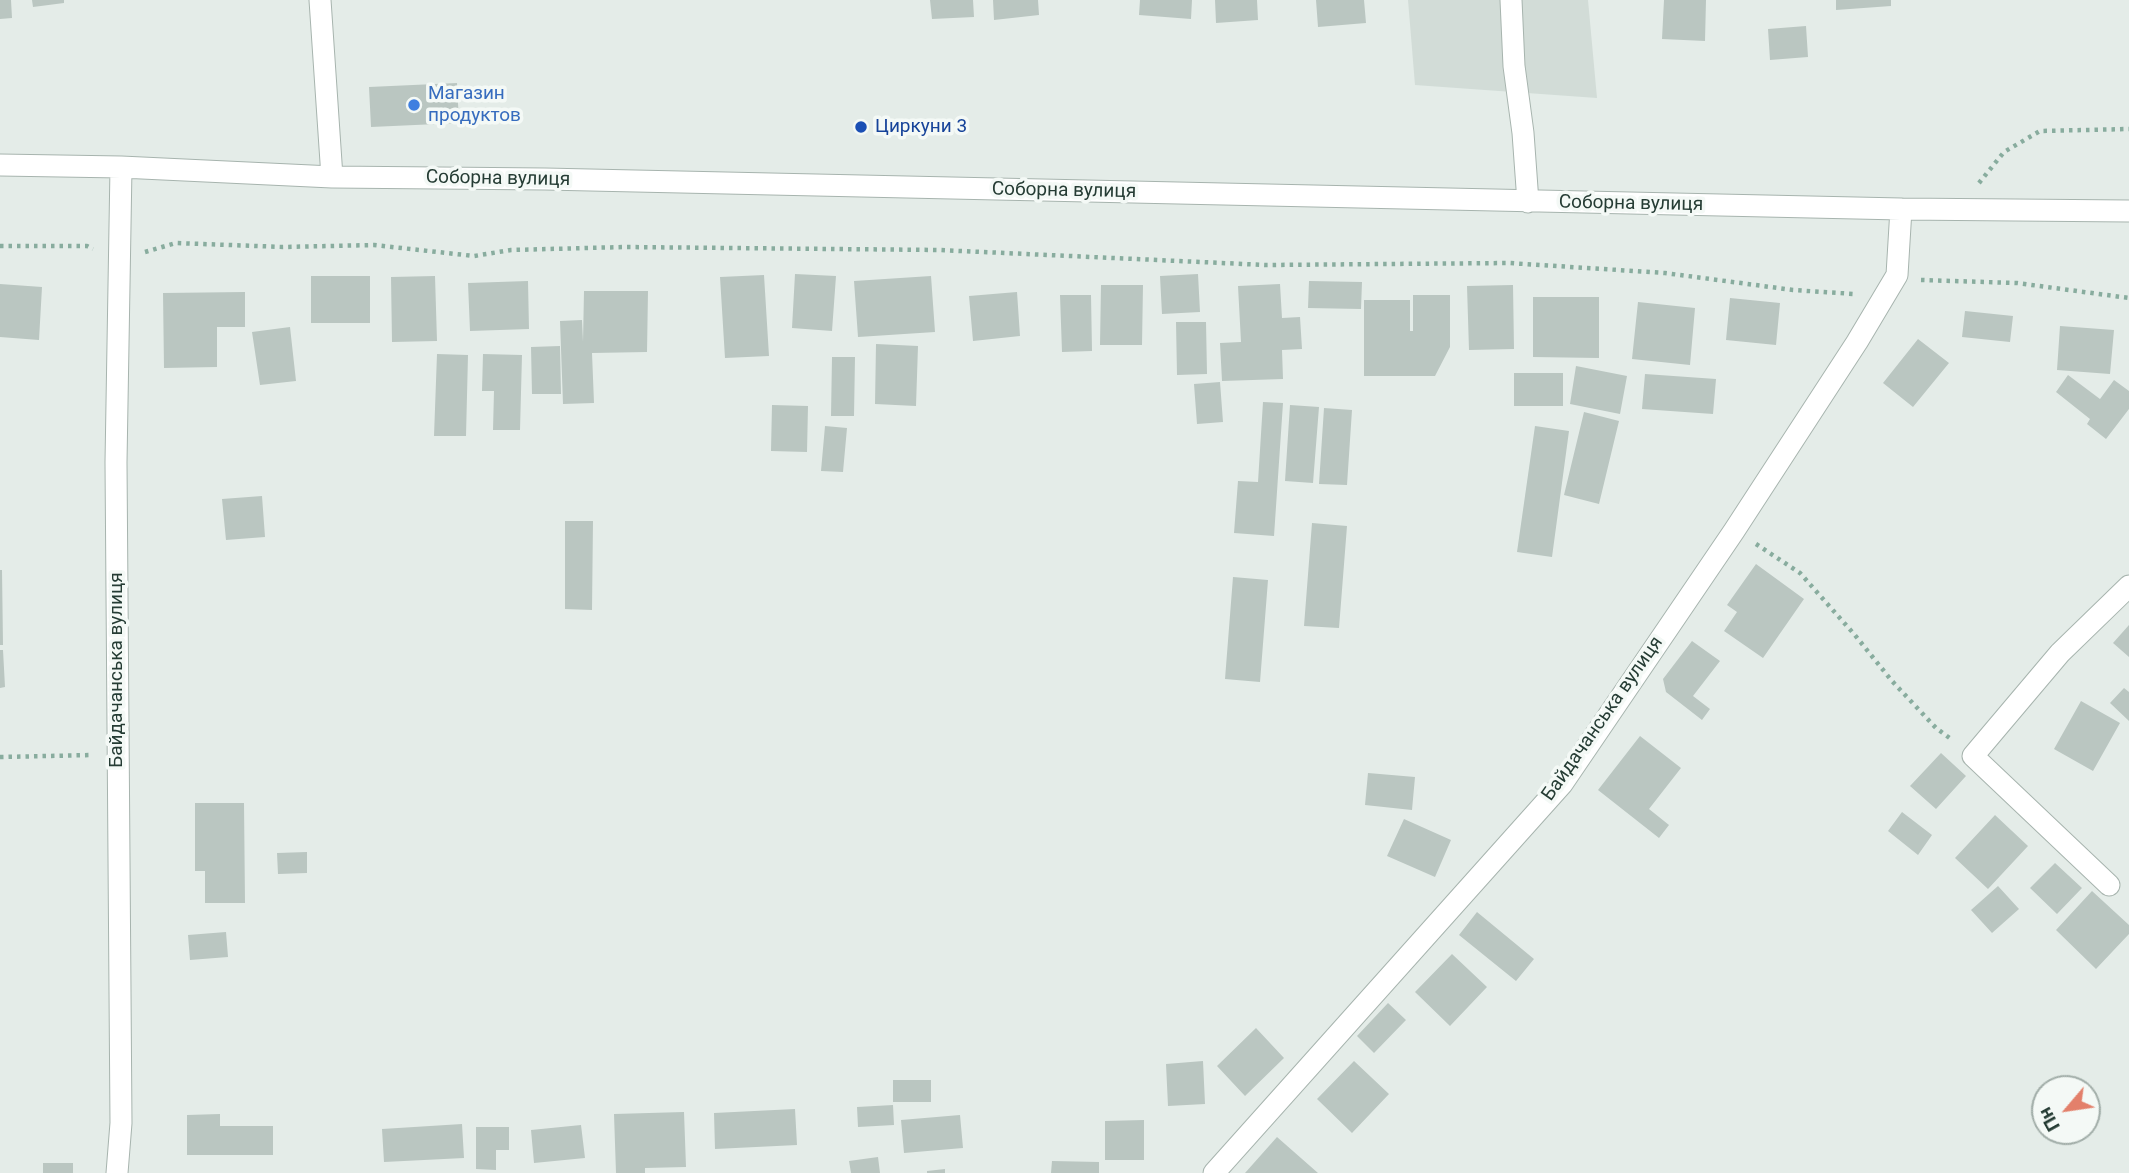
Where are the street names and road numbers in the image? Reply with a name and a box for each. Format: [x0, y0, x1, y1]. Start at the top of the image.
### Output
street label: Соборна вулиця [426, 166, 570, 192]
street label: Соборна вулиця [992, 178, 1136, 204]
street label: Соборна вулиця [1559, 191, 1703, 217]
street label: Байдачанська вулиця [106, 572, 128, 768]
street label: Байдачанська вулиця [1538, 632, 1668, 806]

